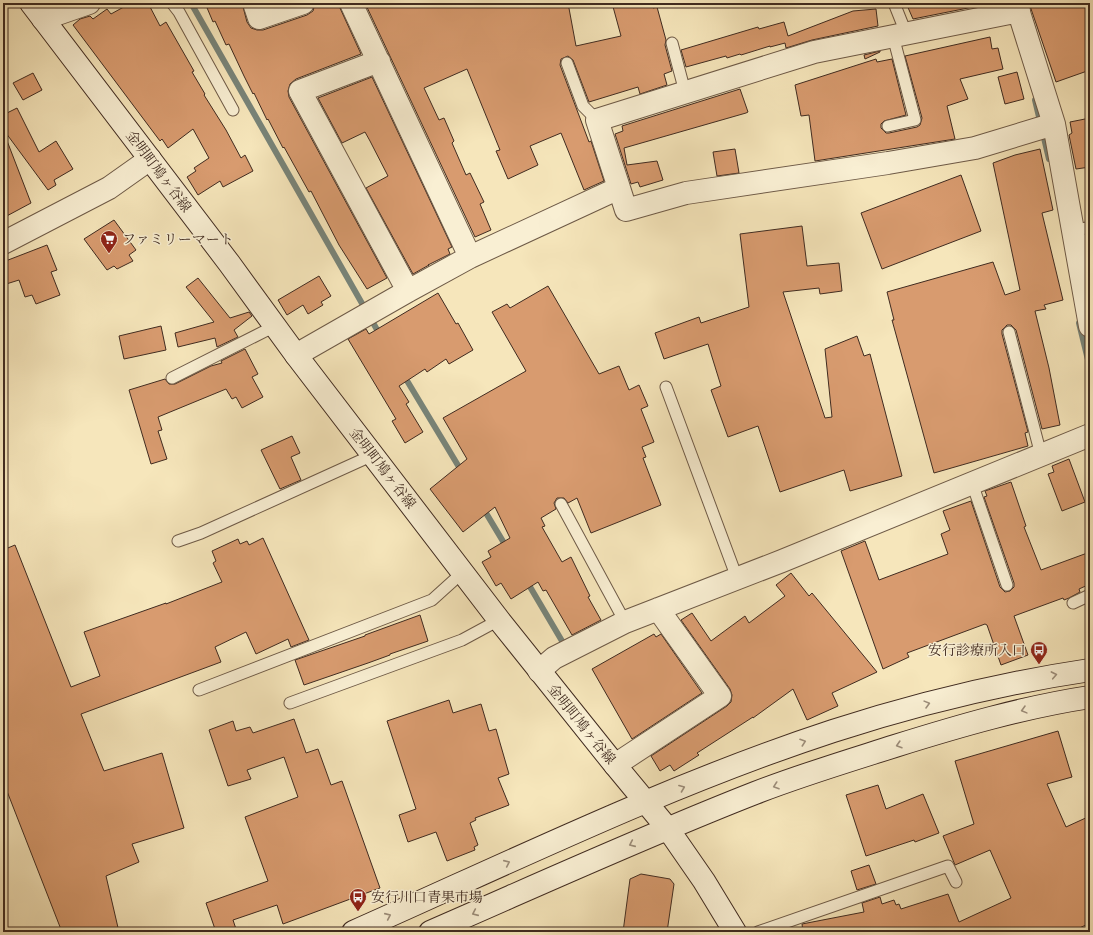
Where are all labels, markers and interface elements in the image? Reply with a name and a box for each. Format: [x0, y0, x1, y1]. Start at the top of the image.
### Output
street label: 金明町鳩ヶ谷線 [122, 127, 195, 216]
supermarket icon: ファミリーマート [99, 229, 119, 254]
place label: ファミリーマート [122, 231, 234, 248]
street label: 金明町鳩ヶ谷線 [346, 424, 419, 512]
bus stop icon: 安行診療所入口 [1029, 640, 1049, 665]
place label: 安行診療所入口 [928, 642, 1026, 659]
one-way arrow [1051, 672, 1057, 680]
street label: 金明町鳩ヶ谷線 [544, 681, 619, 768]
one-way arrow [924, 700, 931, 709]
one-way arrow [1021, 705, 1028, 714]
one-way arrow [799, 738, 806, 747]
one-way arrow [896, 740, 903, 749]
one-way arrow [772, 781, 779, 789]
one-way arrow [678, 784, 685, 792]
one-way arrow [629, 839, 637, 847]
one-way arrow [504, 860, 511, 868]
bus stop icon: 安行川口青果市場 [348, 887, 368, 912]
place label: 安行川口青果市場 [371, 889, 483, 906]
one-way arrow [471, 908, 479, 916]
one-way arrow [384, 913, 392, 921]

